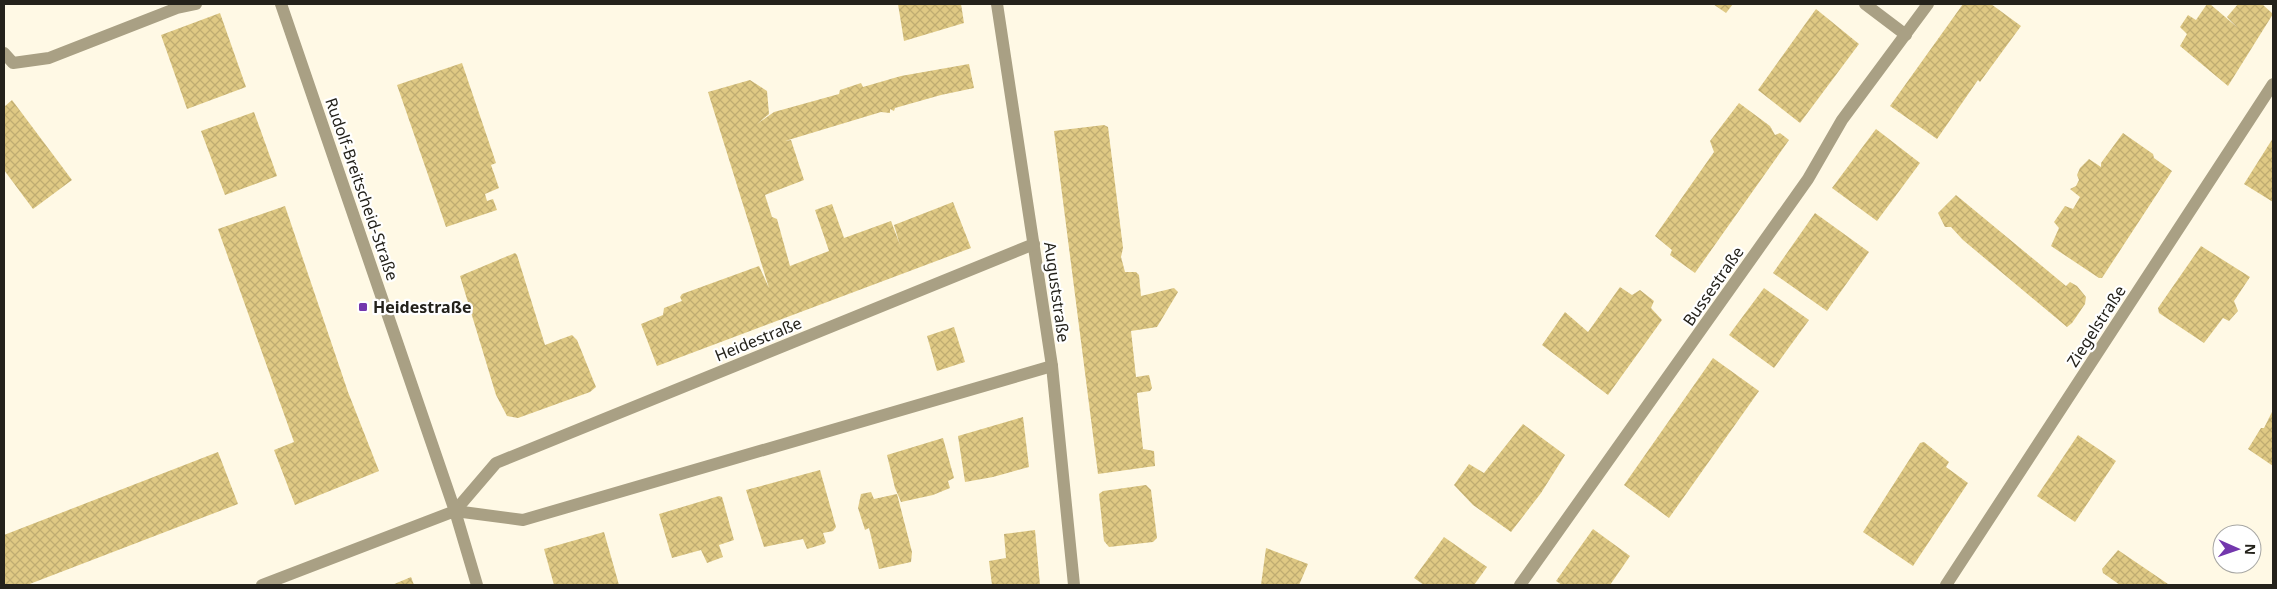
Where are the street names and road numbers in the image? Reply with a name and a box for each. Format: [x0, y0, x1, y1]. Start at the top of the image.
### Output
street label: Rudolf-Breitscheid-Straße [320, 95, 404, 283]
street label: Auguststraße [1039, 240, 1075, 344]
street label: Bussestraße [1677, 242, 1749, 330]
street label: Ziegelstraße [2061, 281, 2131, 371]
street label: Heidestraße [711, 312, 805, 366]

